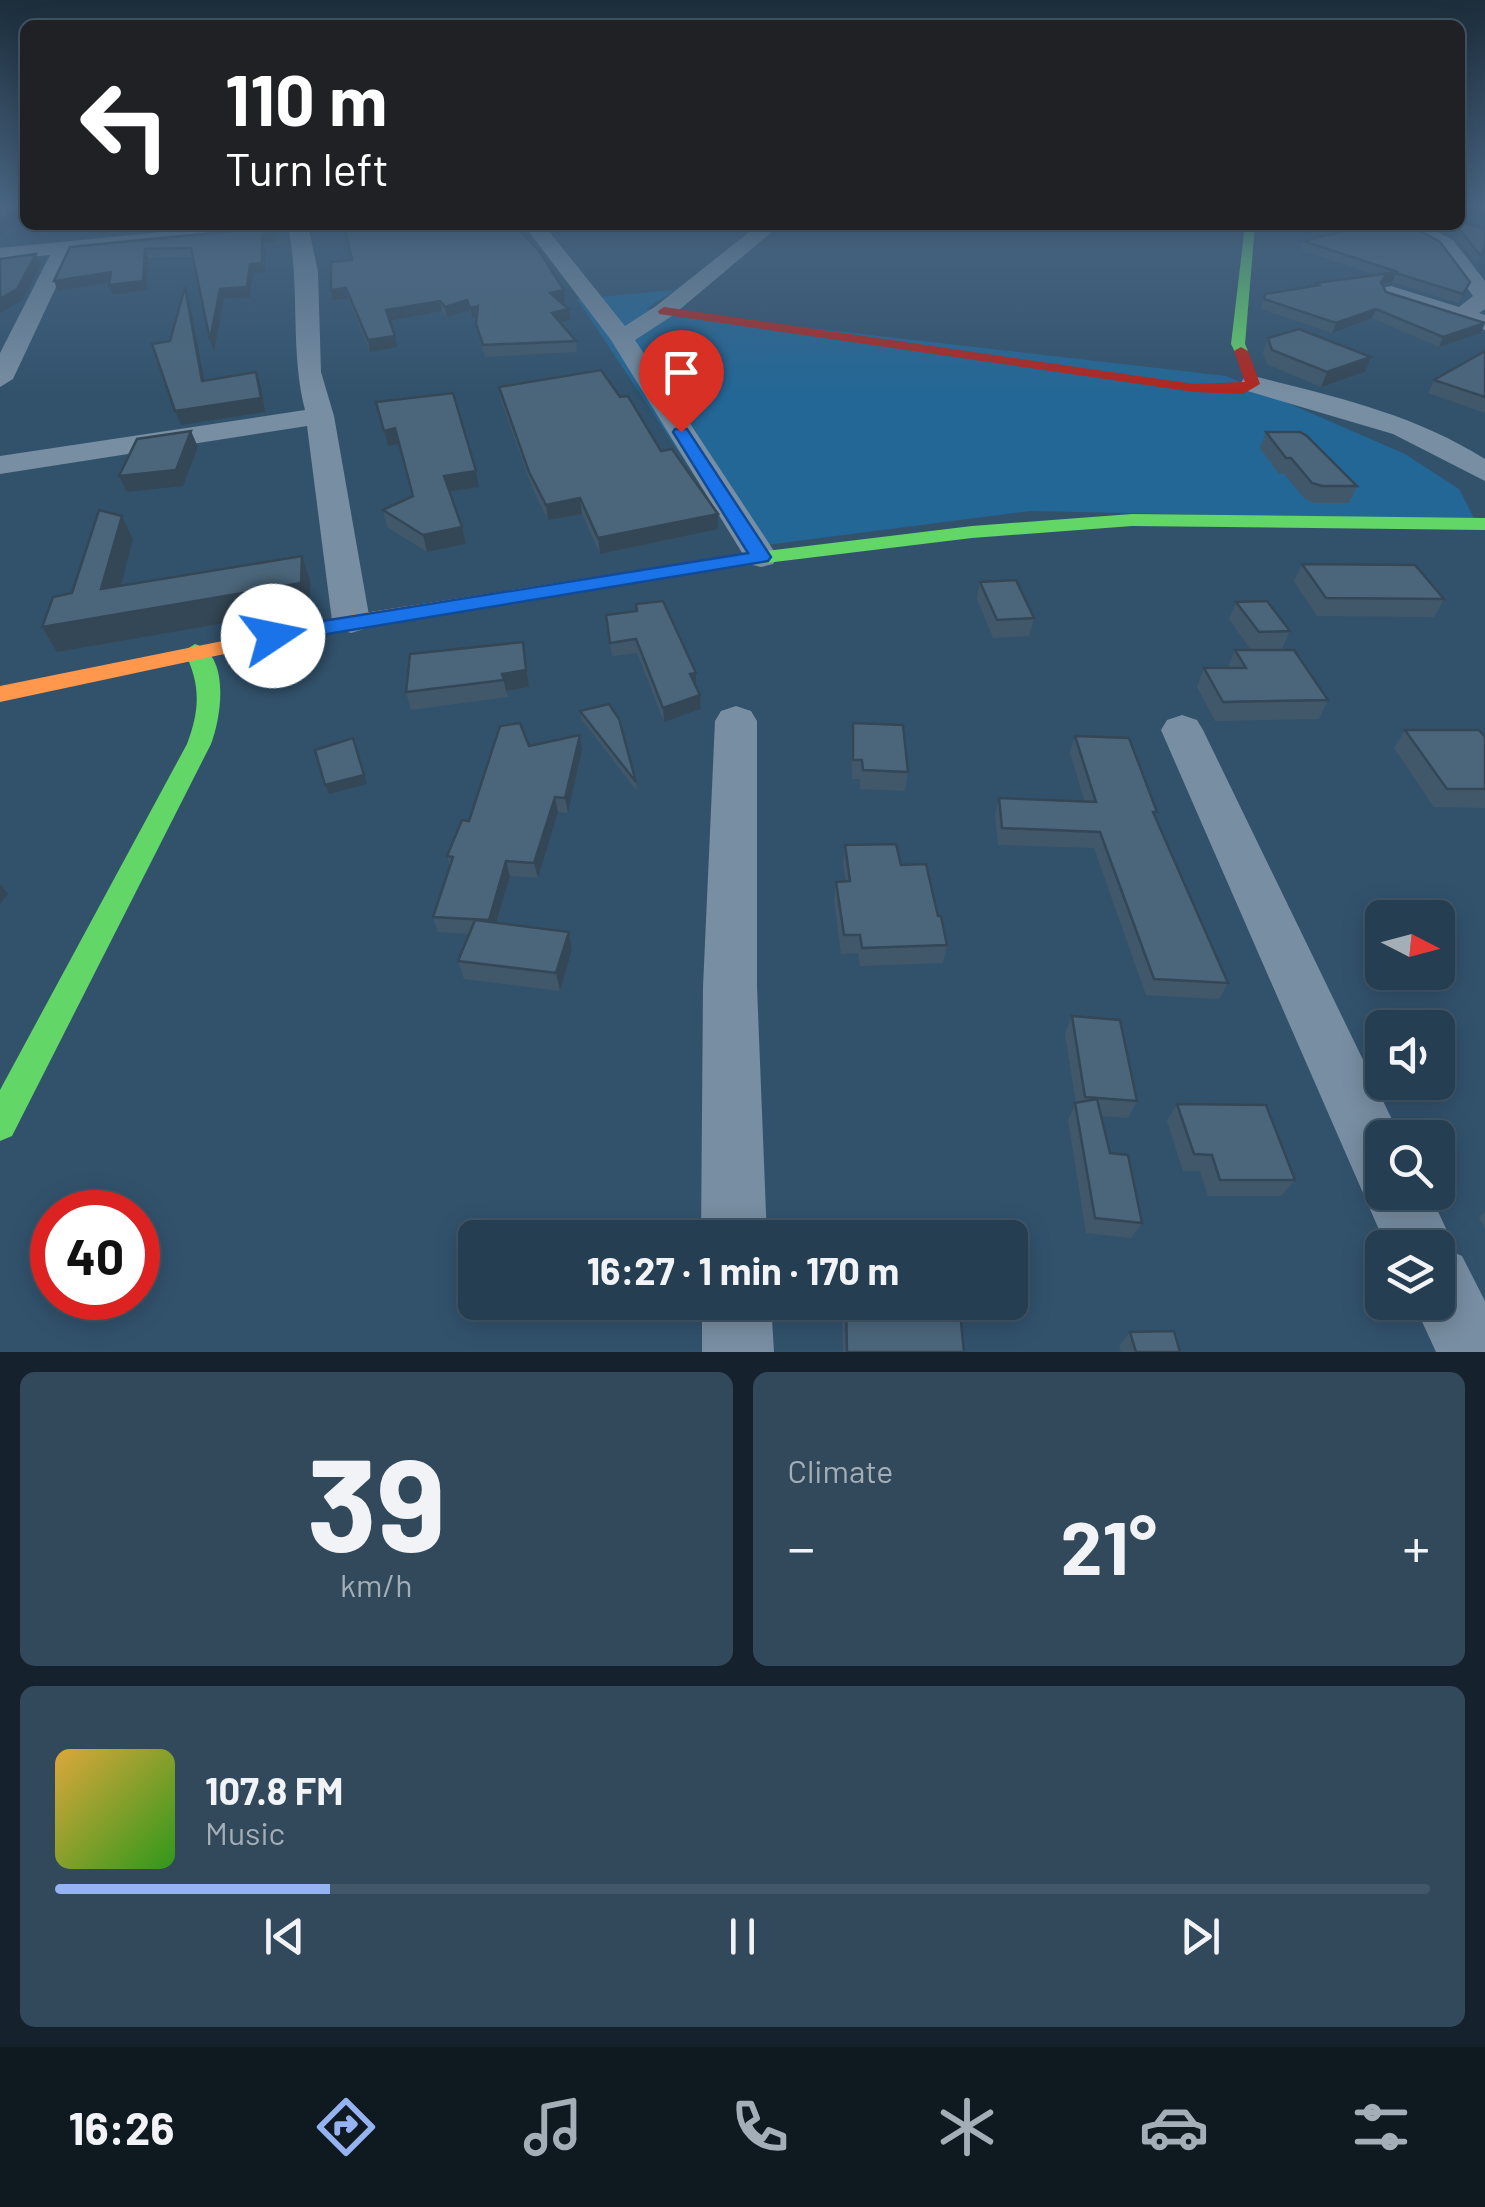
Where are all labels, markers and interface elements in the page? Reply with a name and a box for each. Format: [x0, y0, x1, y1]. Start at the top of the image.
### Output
text: 110 m [225, 56, 387, 140]
icon: left [60, 60, 190, 190]
text: Turn left [225, 141, 389, 195]
pin [639, 330, 724, 433]
icon: arrive [654, 345, 709, 400]
position arrow [221, 584, 325, 688]
north arrow [1365, 900, 1455, 990]
map controls [1365, 900, 1455, 1320]
button: sound [1365, 1010, 1455, 1100]
button: search [1365, 1120, 1455, 1210]
speed limit sign: 40 [30, 1190, 160, 1320]
button: layers [1365, 1230, 1455, 1320]
text: 16:27 · 1 min · 170 m [587, 1247, 899, 1293]
text: 39 [307, 1422, 446, 1578]
text: Climate [788, 1451, 893, 1489]
text: 21° [1061, 1500, 1157, 1590]
text: − [788, 1513, 815, 1579]
text: + [1402, 1513, 1430, 1579]
text: km/h [340, 1565, 412, 1603]
text: 107.8 FM [205, 1767, 343, 1813]
text: Music [205, 1813, 285, 1851]
icon: previous [257, 1909, 312, 1964]
icon: pause [715, 1909, 770, 1964]
icon: next [1173, 1909, 1228, 1964]
icon: directions [311, 2092, 381, 2162]
icon: music [518, 2092, 588, 2162]
icon: phone [725, 2092, 795, 2162]
icon: climate [932, 2092, 1002, 2162]
icon: car [1139, 2092, 1209, 2162]
icon: filters [1346, 2092, 1416, 2162]
text: 16:26 [69, 2100, 174, 2154]

